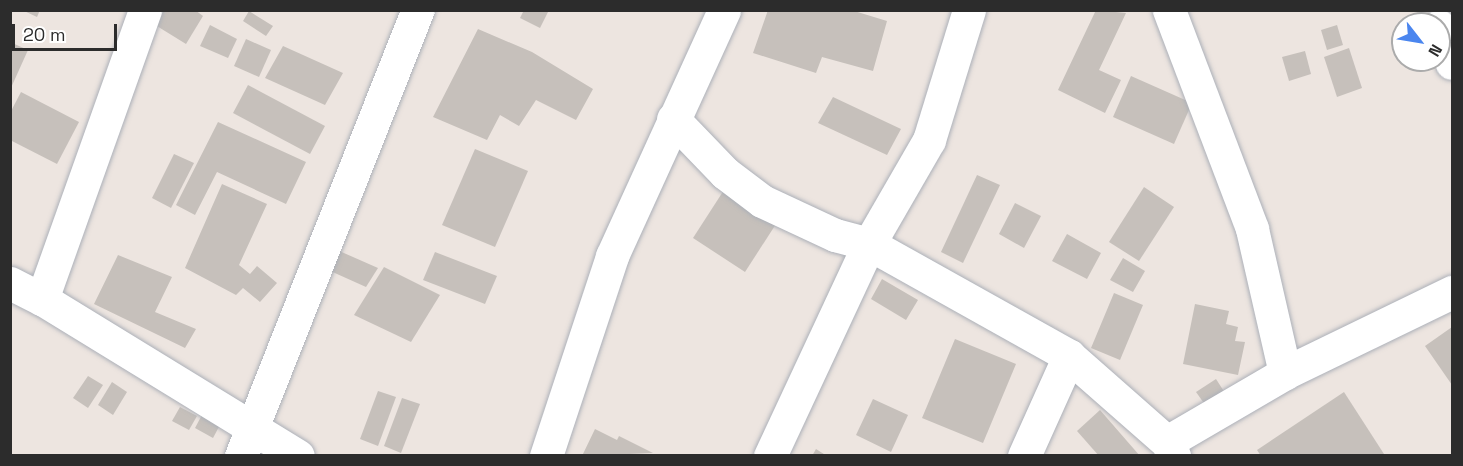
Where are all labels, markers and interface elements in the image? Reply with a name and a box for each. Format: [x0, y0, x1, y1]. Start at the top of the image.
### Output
scale bar [15, 12, 120, 50]
north arrow [1391, 12, 1451, 72]
text: 20 m [23, 23, 66, 46]
text: N [1423, 40, 1447, 60]

